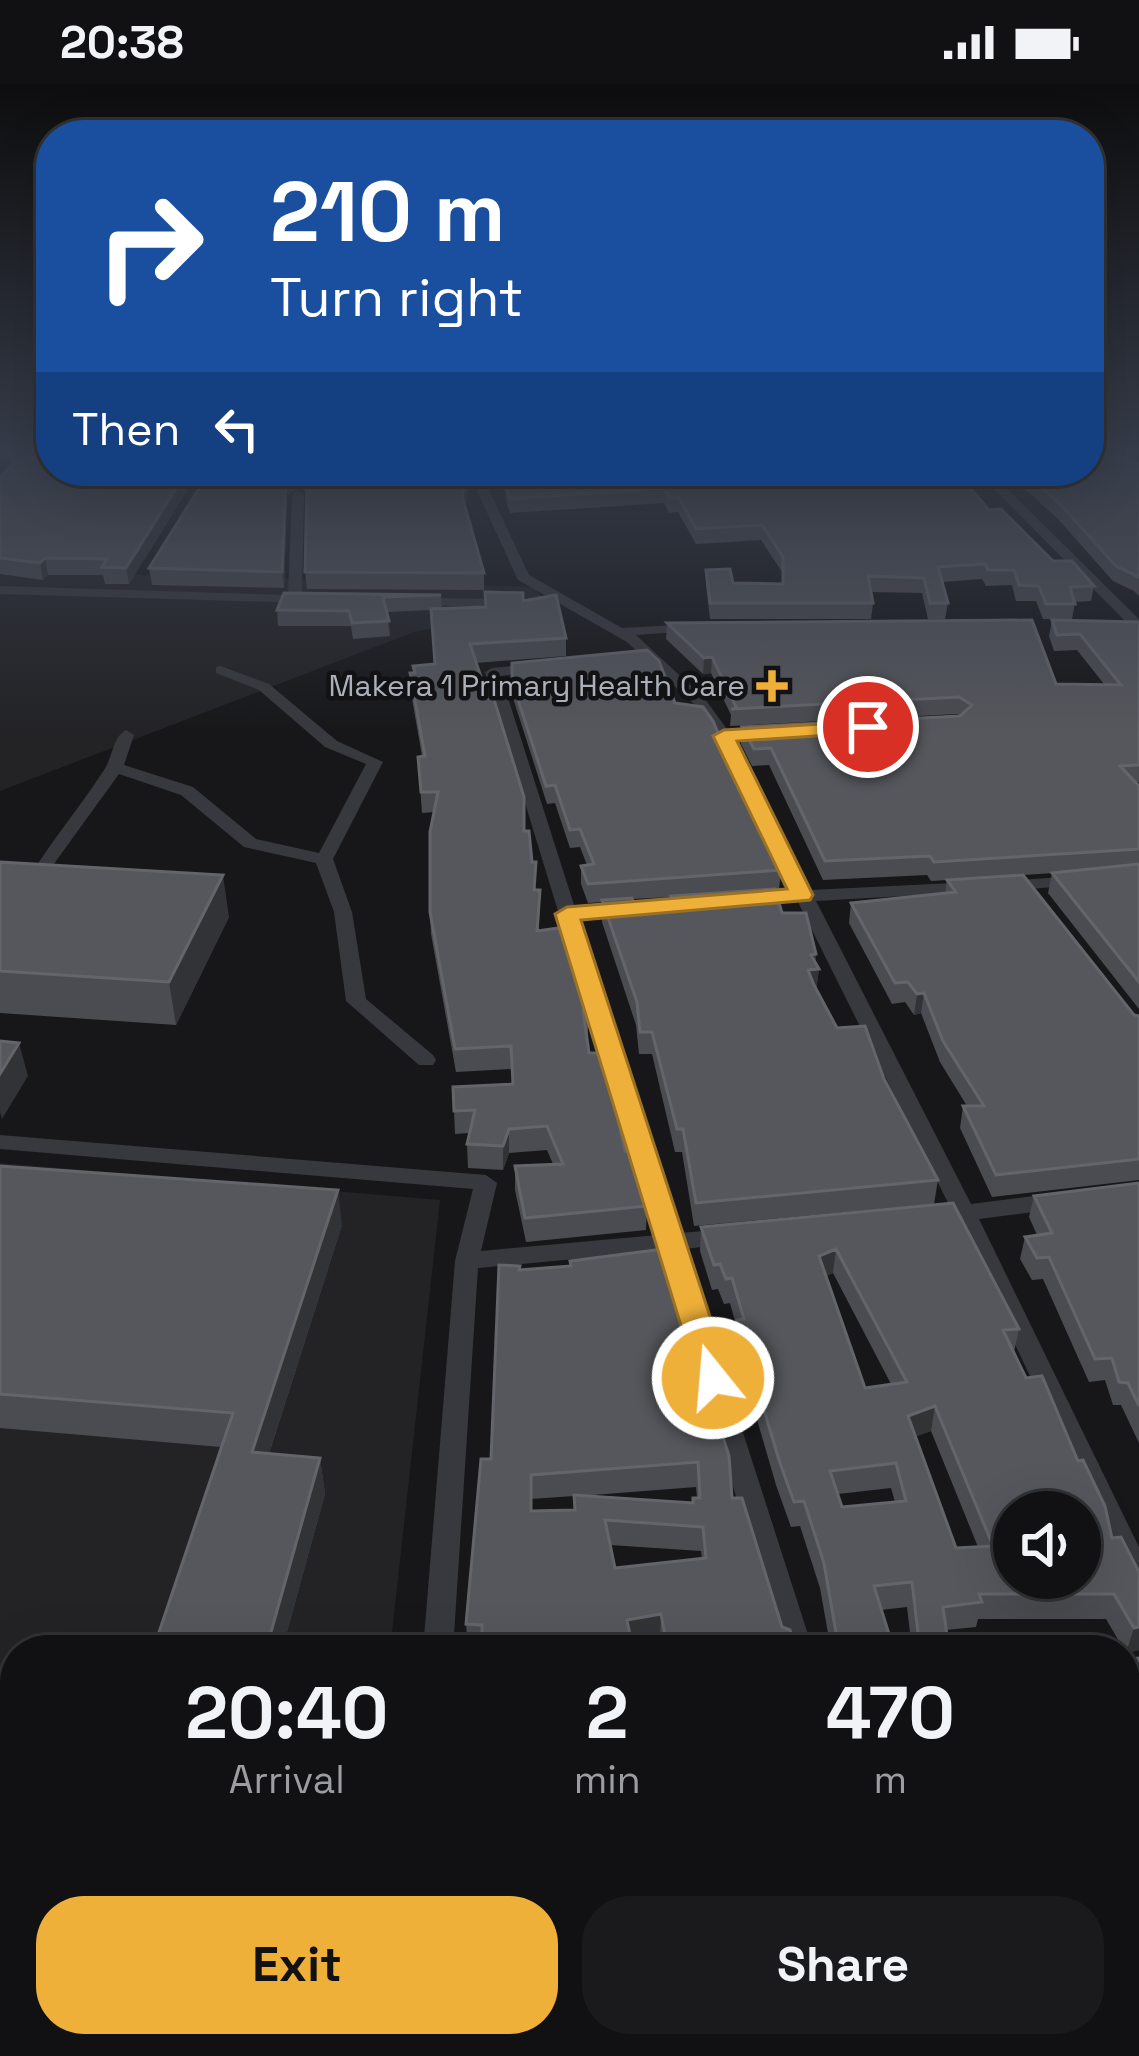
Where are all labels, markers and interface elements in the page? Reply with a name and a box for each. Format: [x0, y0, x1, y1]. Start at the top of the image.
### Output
text: 20:38 [60, 14, 184, 71]
text: 210 m [270, 158, 505, 266]
icon: right [72, 168, 228, 324]
text: Turn right [270, 263, 523, 332]
icon: left [204, 396, 270, 462]
text: Then [72, 401, 180, 458]
place label: Makera 1 Primary Health Care [329, 666, 745, 705]
marker: Makera 1 Primary Health Care [756, 670, 788, 702]
pin [817, 676, 919, 778]
icon: arrive [835, 694, 901, 760]
position arrow [650, 1315, 776, 1441]
map controls [993, 1491, 1101, 1599]
button: sound [993, 1491, 1101, 1599]
text: 20:40 [185, 1667, 388, 1759]
text: 2 [586, 1667, 629, 1759]
text: 470 [826, 1667, 955, 1759]
text: Arrival [229, 1755, 345, 1804]
text: min [574, 1755, 641, 1804]
text: m [874, 1755, 907, 1804]
button: Exit [36, 1896, 558, 2034]
button: Share [582, 1896, 1104, 2034]

